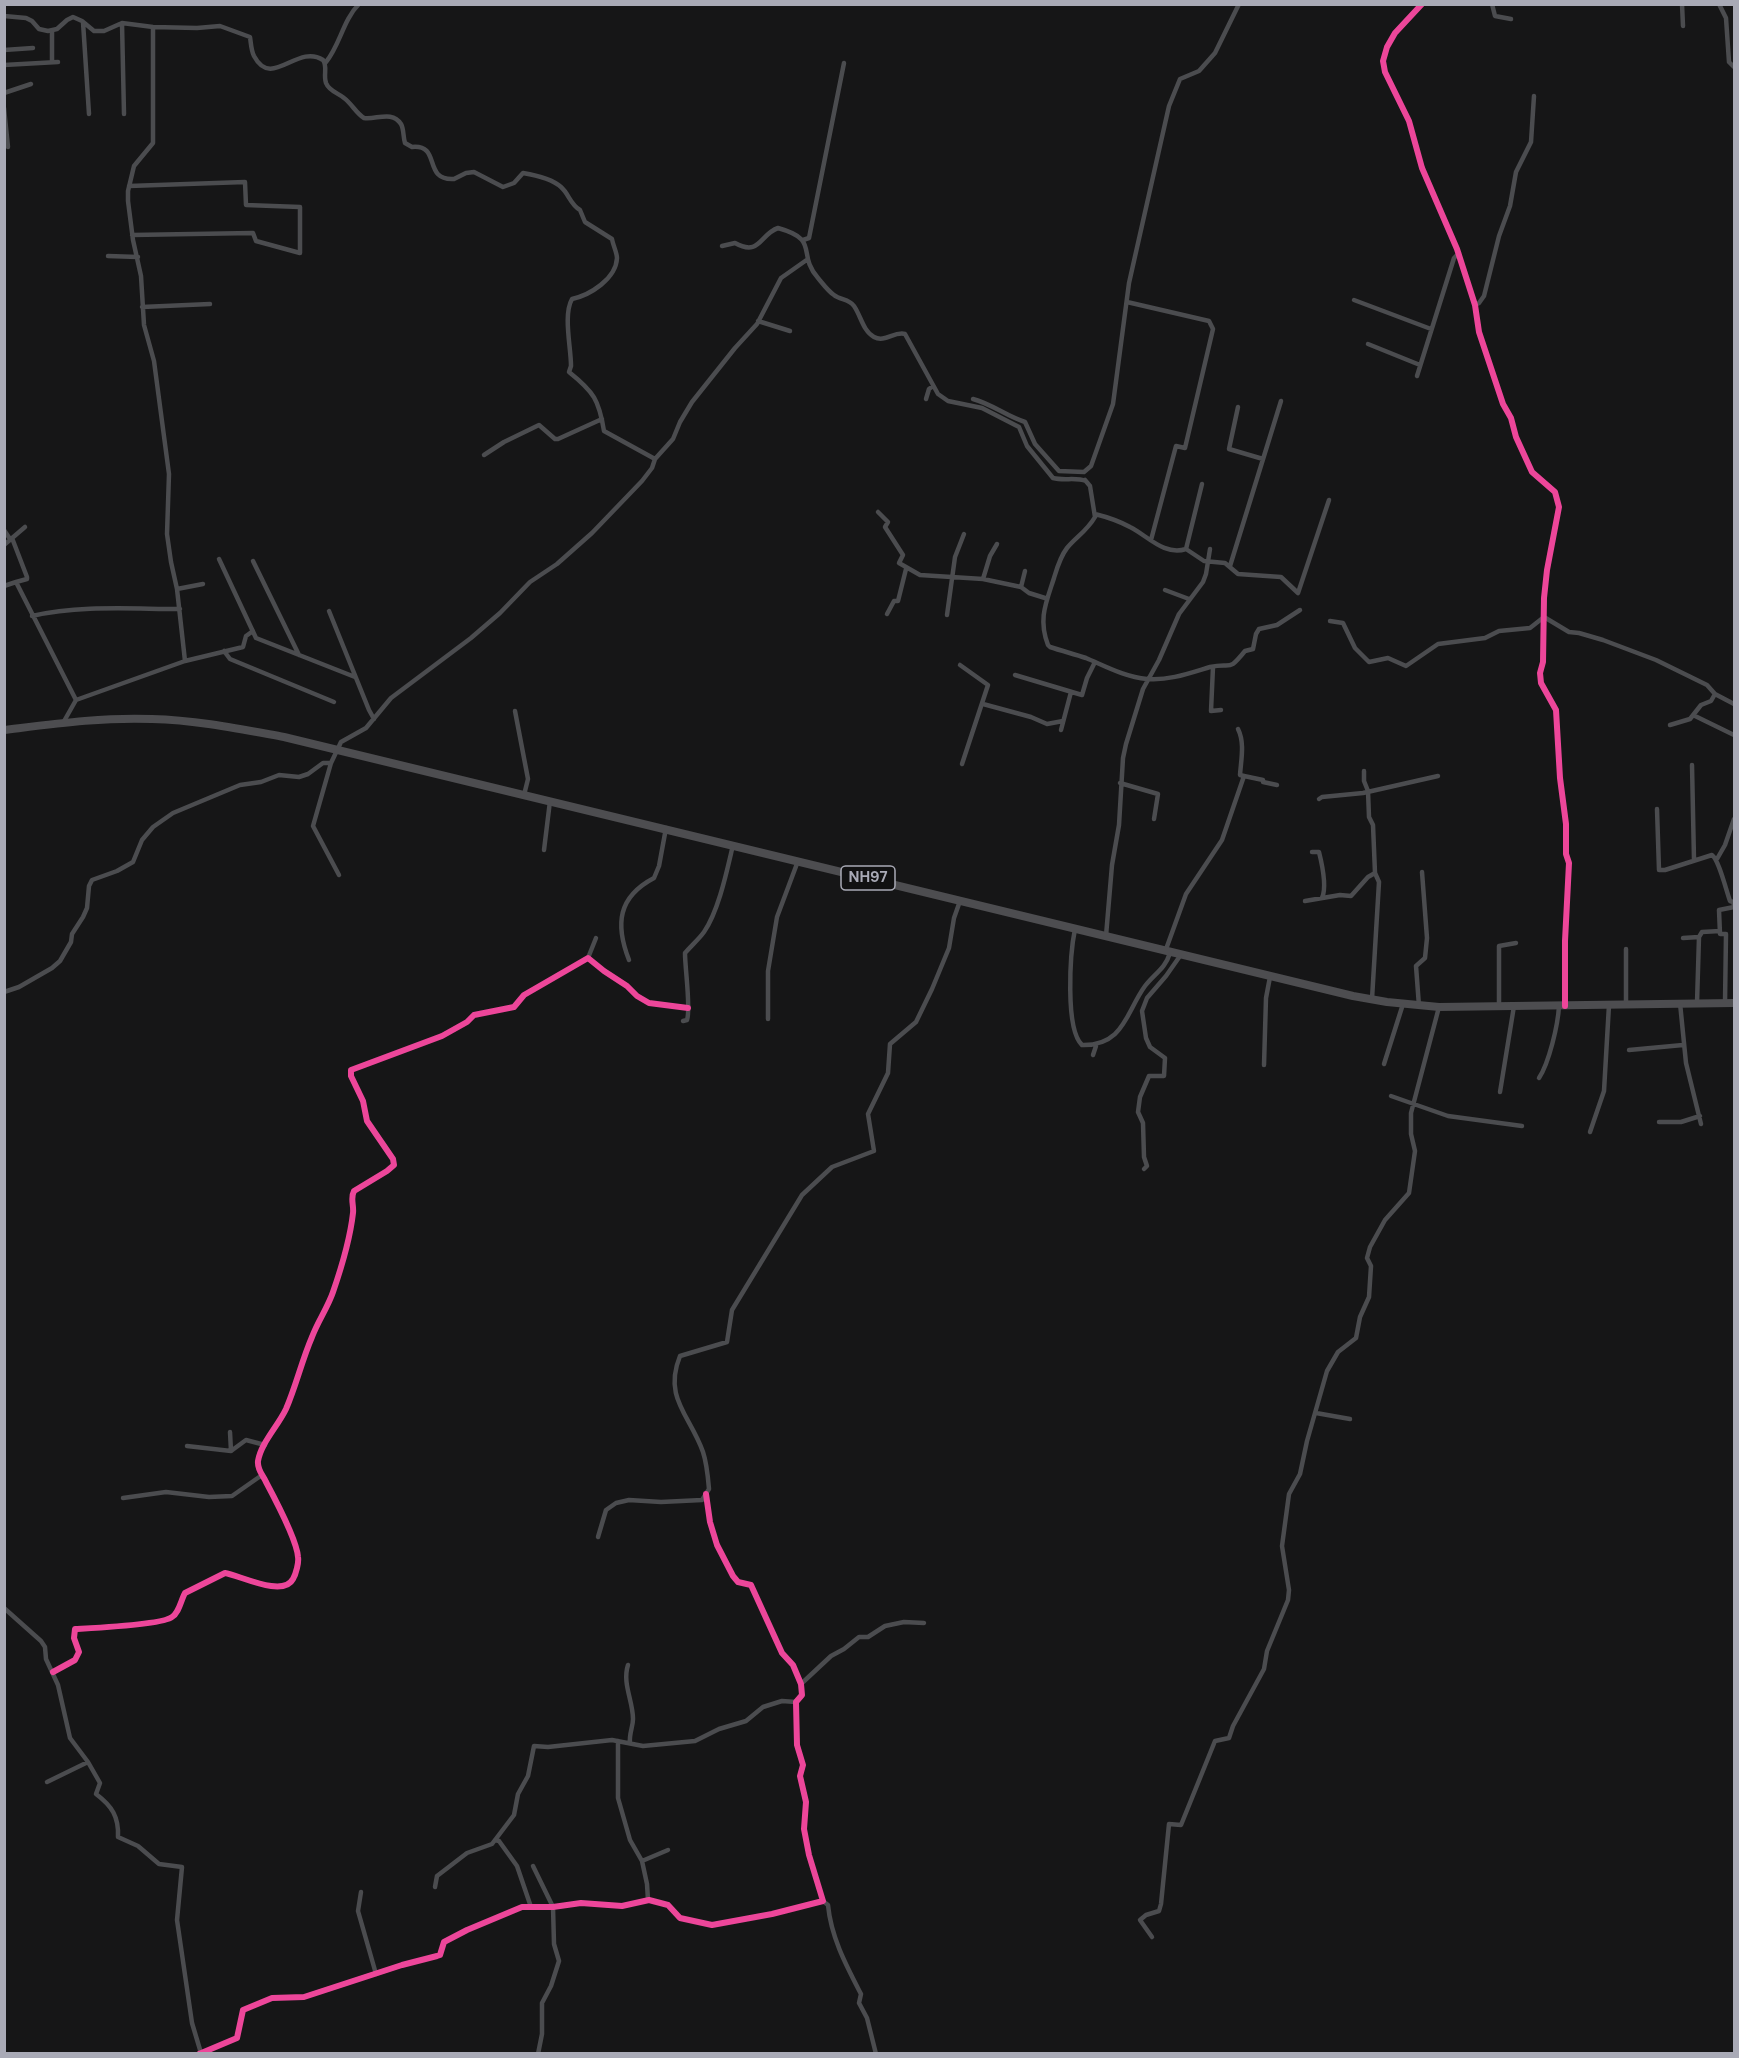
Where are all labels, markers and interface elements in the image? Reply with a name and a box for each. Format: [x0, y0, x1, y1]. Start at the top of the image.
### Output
road number: NH97 [841, 866, 895, 890]

